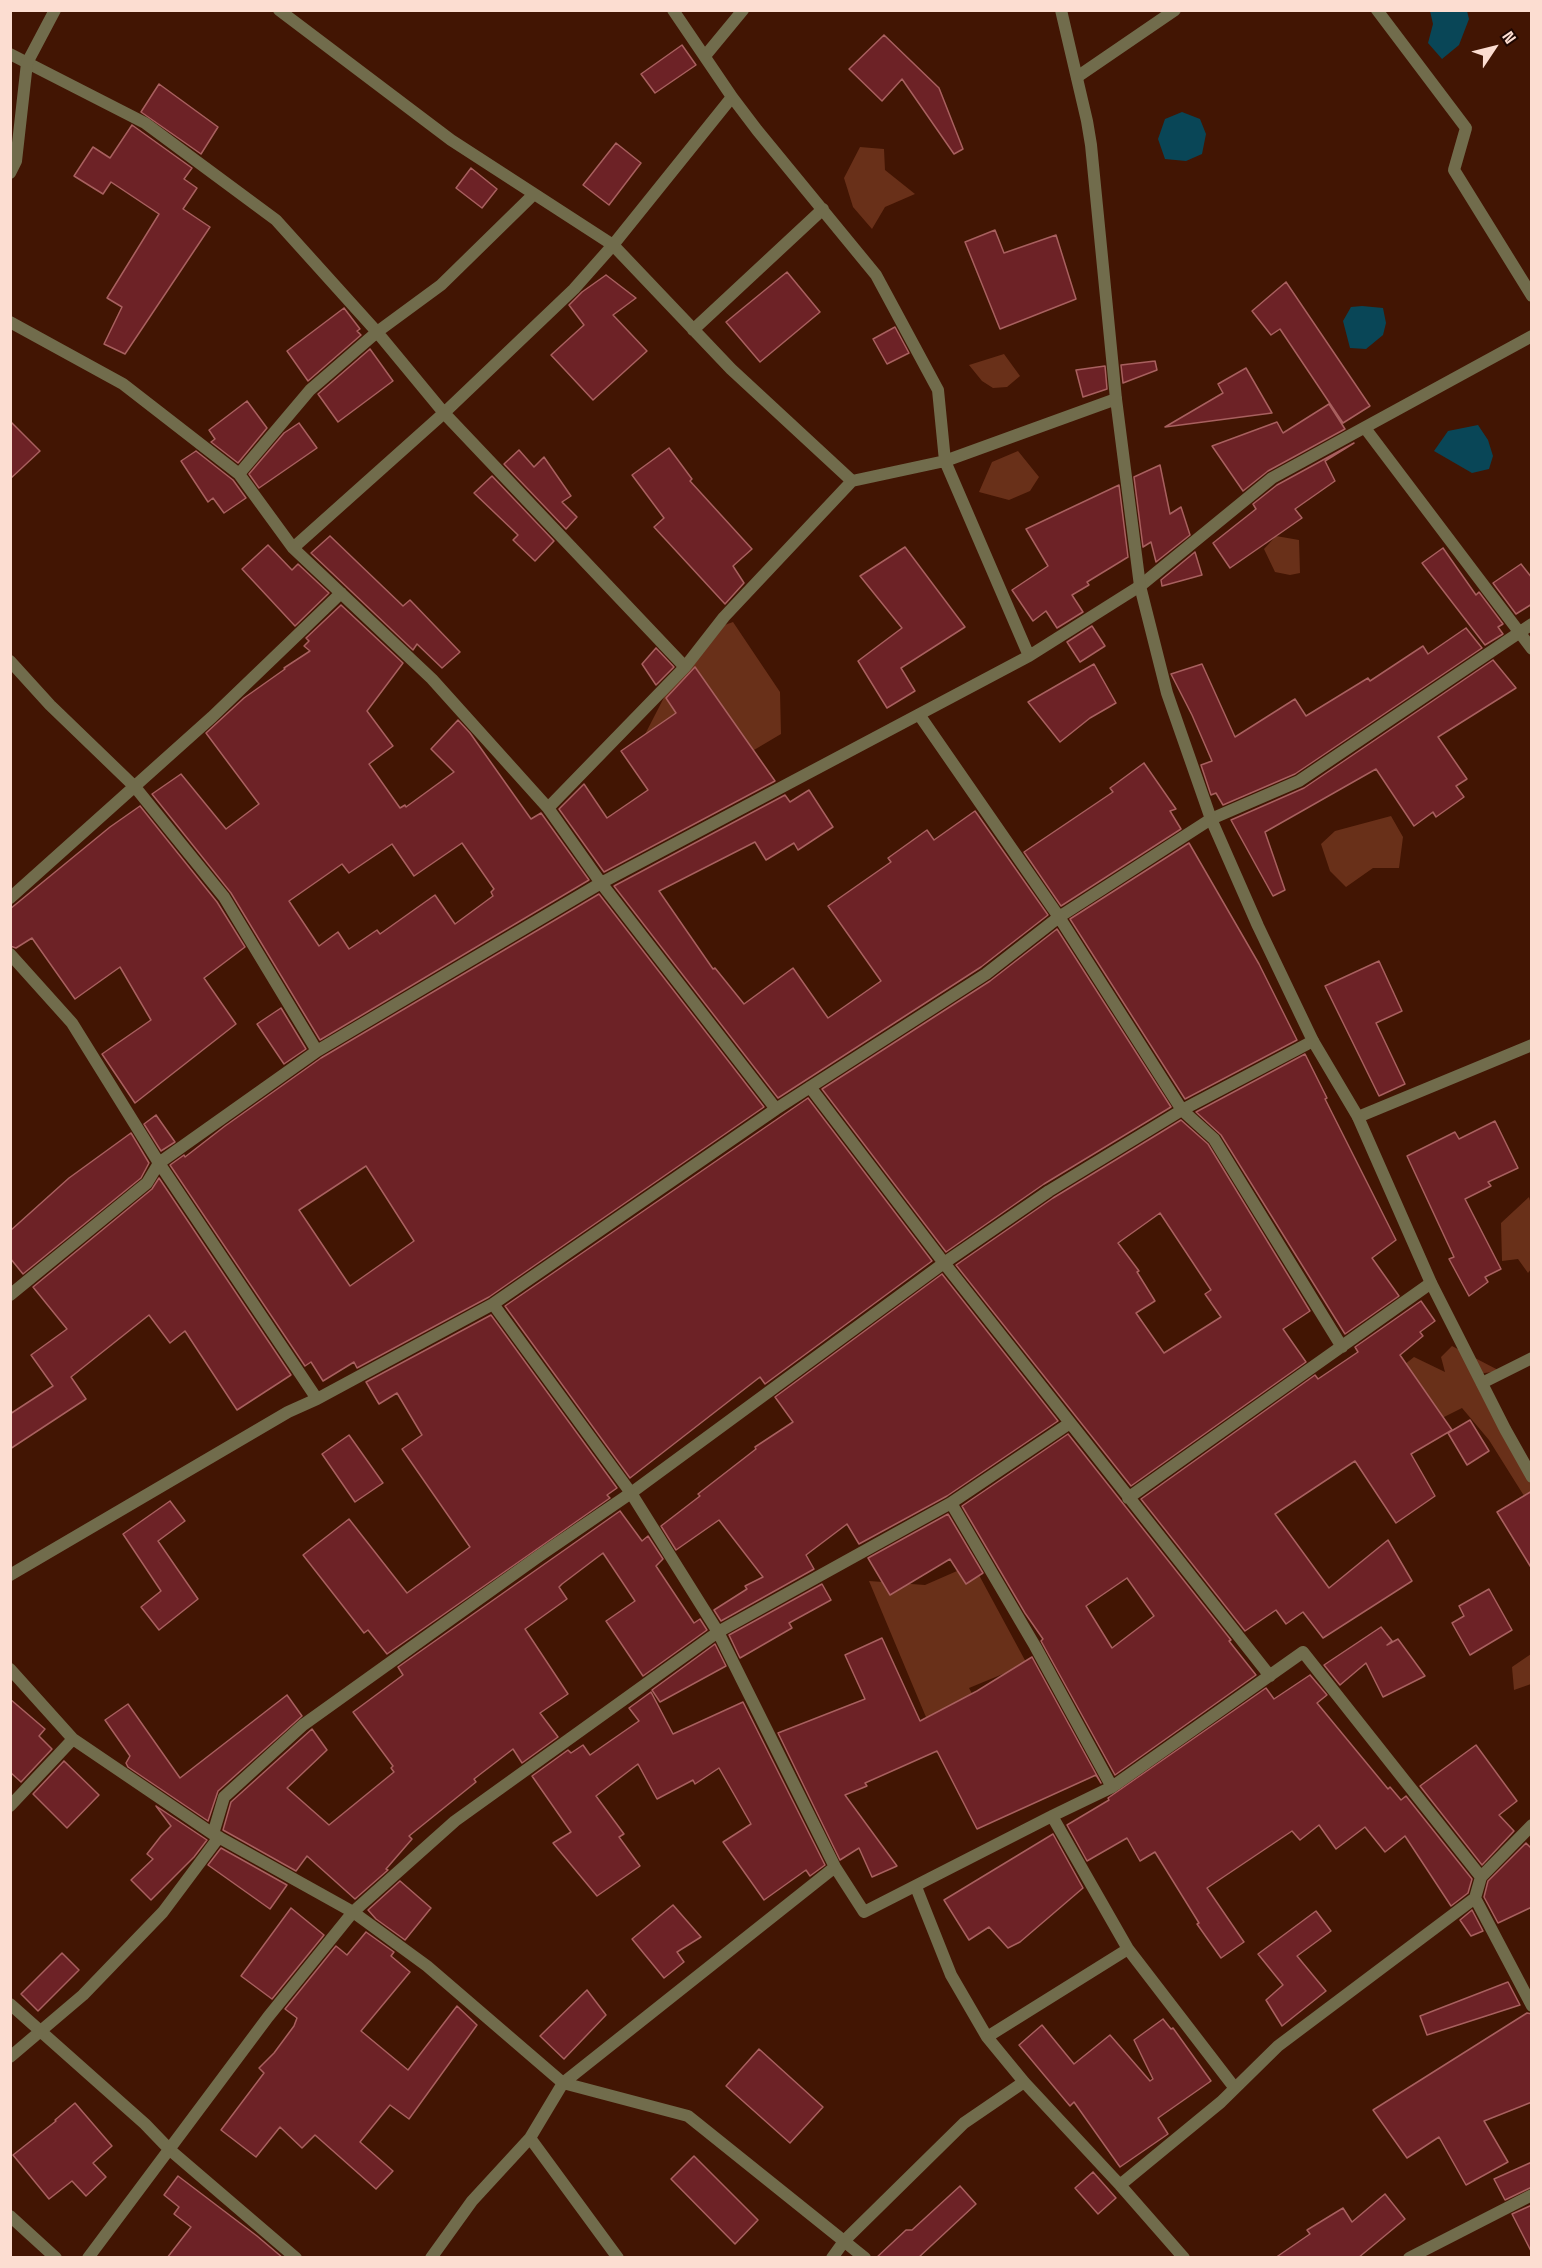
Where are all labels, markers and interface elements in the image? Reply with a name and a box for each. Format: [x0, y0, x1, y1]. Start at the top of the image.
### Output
north arrow [1464, 18, 1524, 78]
text: N [1497, 27, 1521, 48]

